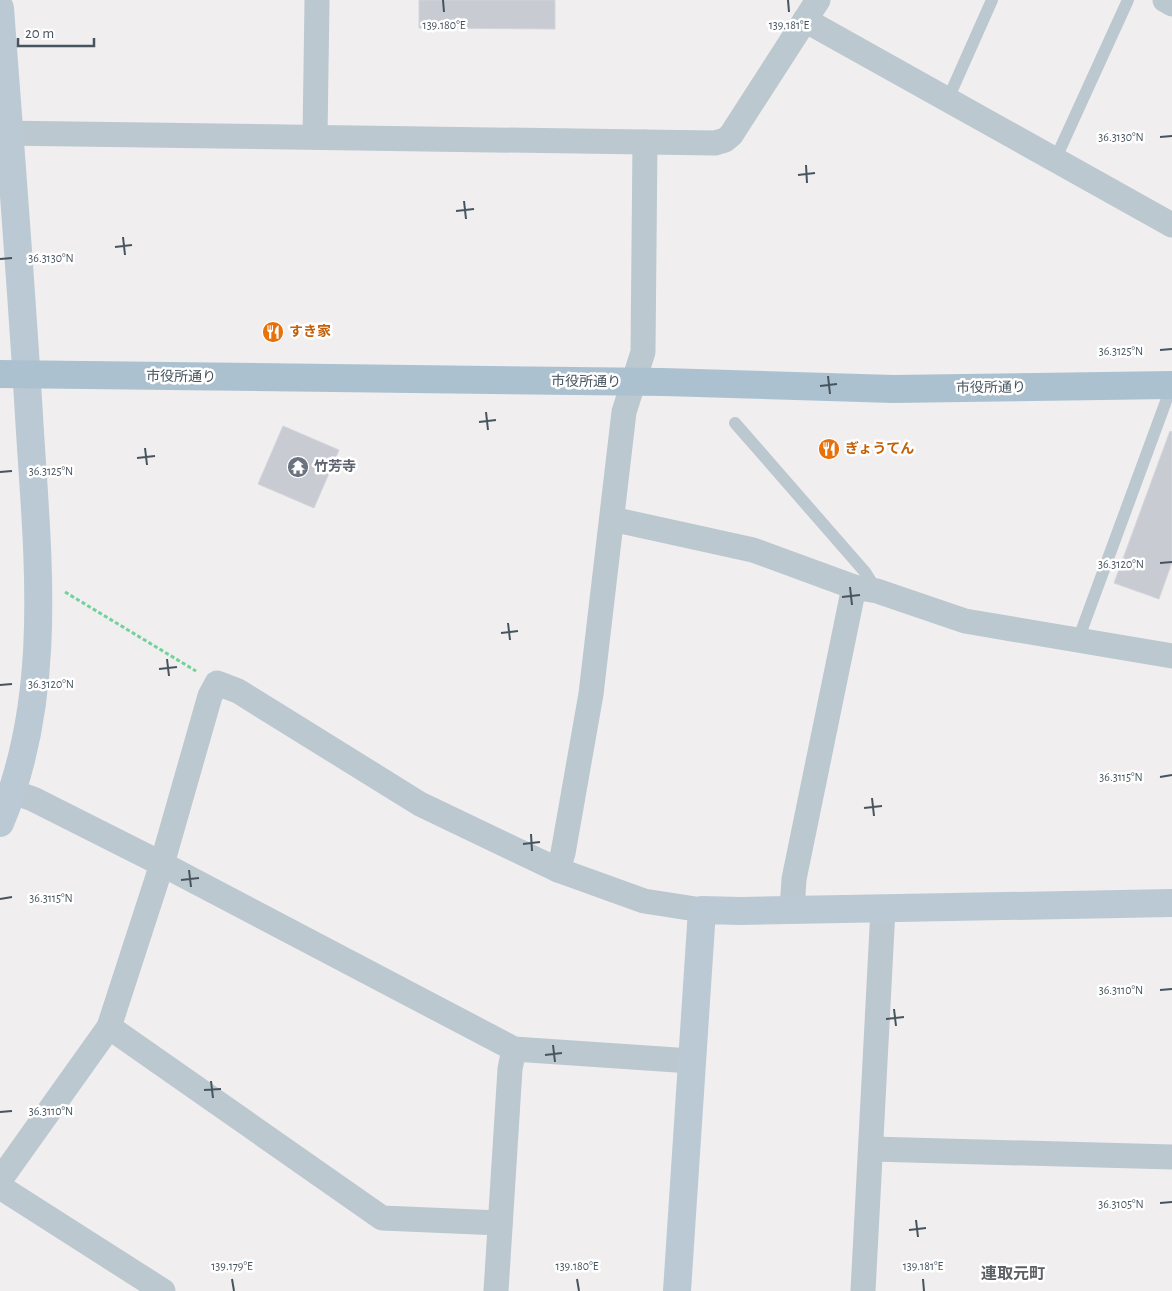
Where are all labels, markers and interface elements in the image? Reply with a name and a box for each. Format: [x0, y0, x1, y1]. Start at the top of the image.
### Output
scale bar [18, 15, 94, 47]
text: 139.180°E [423, 19, 466, 31]
text: 139.181°E [769, 19, 810, 31]
text: 20 m [25, 26, 54, 41]
text: 36.3130°N [1098, 131, 1144, 143]
text: 36.3130°N [28, 252, 74, 264]
restaurant icon: すき家 [261, 320, 285, 344]
place label: すき家 [289, 324, 331, 339]
text: 36.3125°N [1099, 345, 1143, 357]
street label: 市役所通り [146, 368, 216, 385]
street label: 市役所通り [551, 373, 621, 390]
street label: 市役所通り [956, 379, 1026, 396]
restaurant icon: ぎょうてん [817, 437, 841, 461]
place label: ぎょうてん [845, 441, 914, 456]
temple icon: 竹芳寺 [286, 455, 310, 479]
place label: 竹芳寺 [314, 459, 356, 474]
text: 36.3125°N [29, 465, 73, 477]
text: 36.3120°N [1098, 558, 1144, 570]
text: 36.3120°N [28, 678, 74, 690]
text: 36.3115°N [1099, 771, 1143, 783]
text: 36.3115°N [29, 892, 73, 904]
text: 36.3110°N [1099, 984, 1143, 996]
text: 36.3110°N [29, 1105, 73, 1117]
text: 36.3105°N [1098, 1198, 1144, 1210]
text: 139.179°E [211, 1260, 253, 1272]
text: 139.180°E [556, 1260, 599, 1272]
text: 139.181°E [903, 1260, 944, 1272]
district label: 連取元町 [981, 1265, 1045, 1282]

